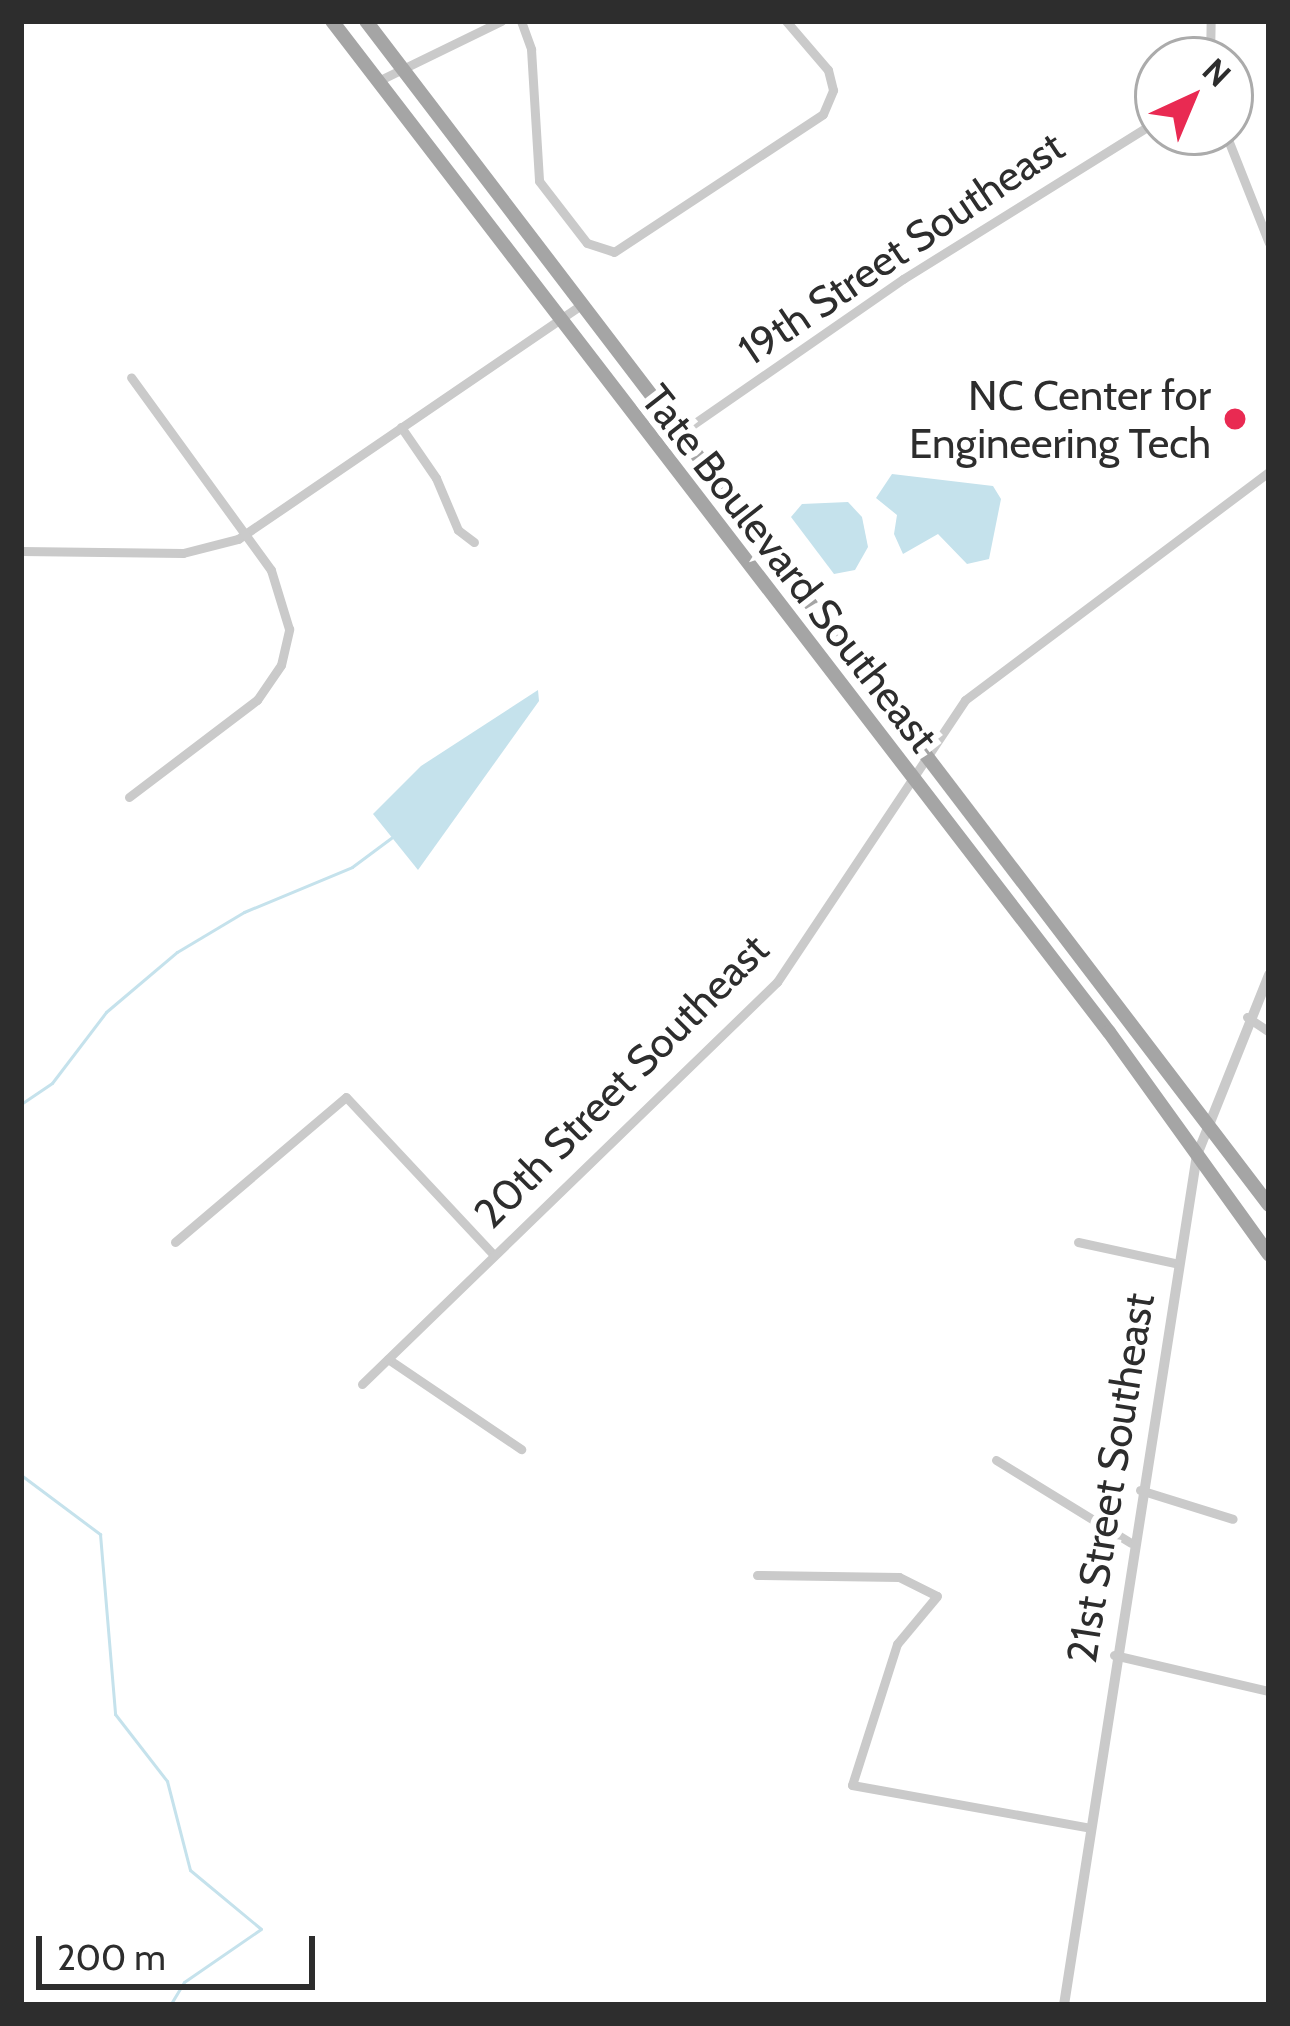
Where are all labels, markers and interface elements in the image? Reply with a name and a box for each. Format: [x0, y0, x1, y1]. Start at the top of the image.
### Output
north arrow [1134, 36, 1254, 156]
text: N [1195, 50, 1239, 95]
street label: 19th Street Southeast [729, 121, 1073, 375]
place label: NC Center for Engineering Tech [909, 370, 1211, 468]
street label: Tate Boulevard Southeast [631, 375, 949, 761]
marker: NC Center for Engineering Tech [1222, 406, 1248, 432]
street label: 20th Street Southeast [464, 924, 778, 1238]
street label: 21st Street Southeast [1056, 1289, 1164, 1667]
scale bar [42, 1912, 321, 1986]
text: 200 m [57, 1935, 166, 1979]

